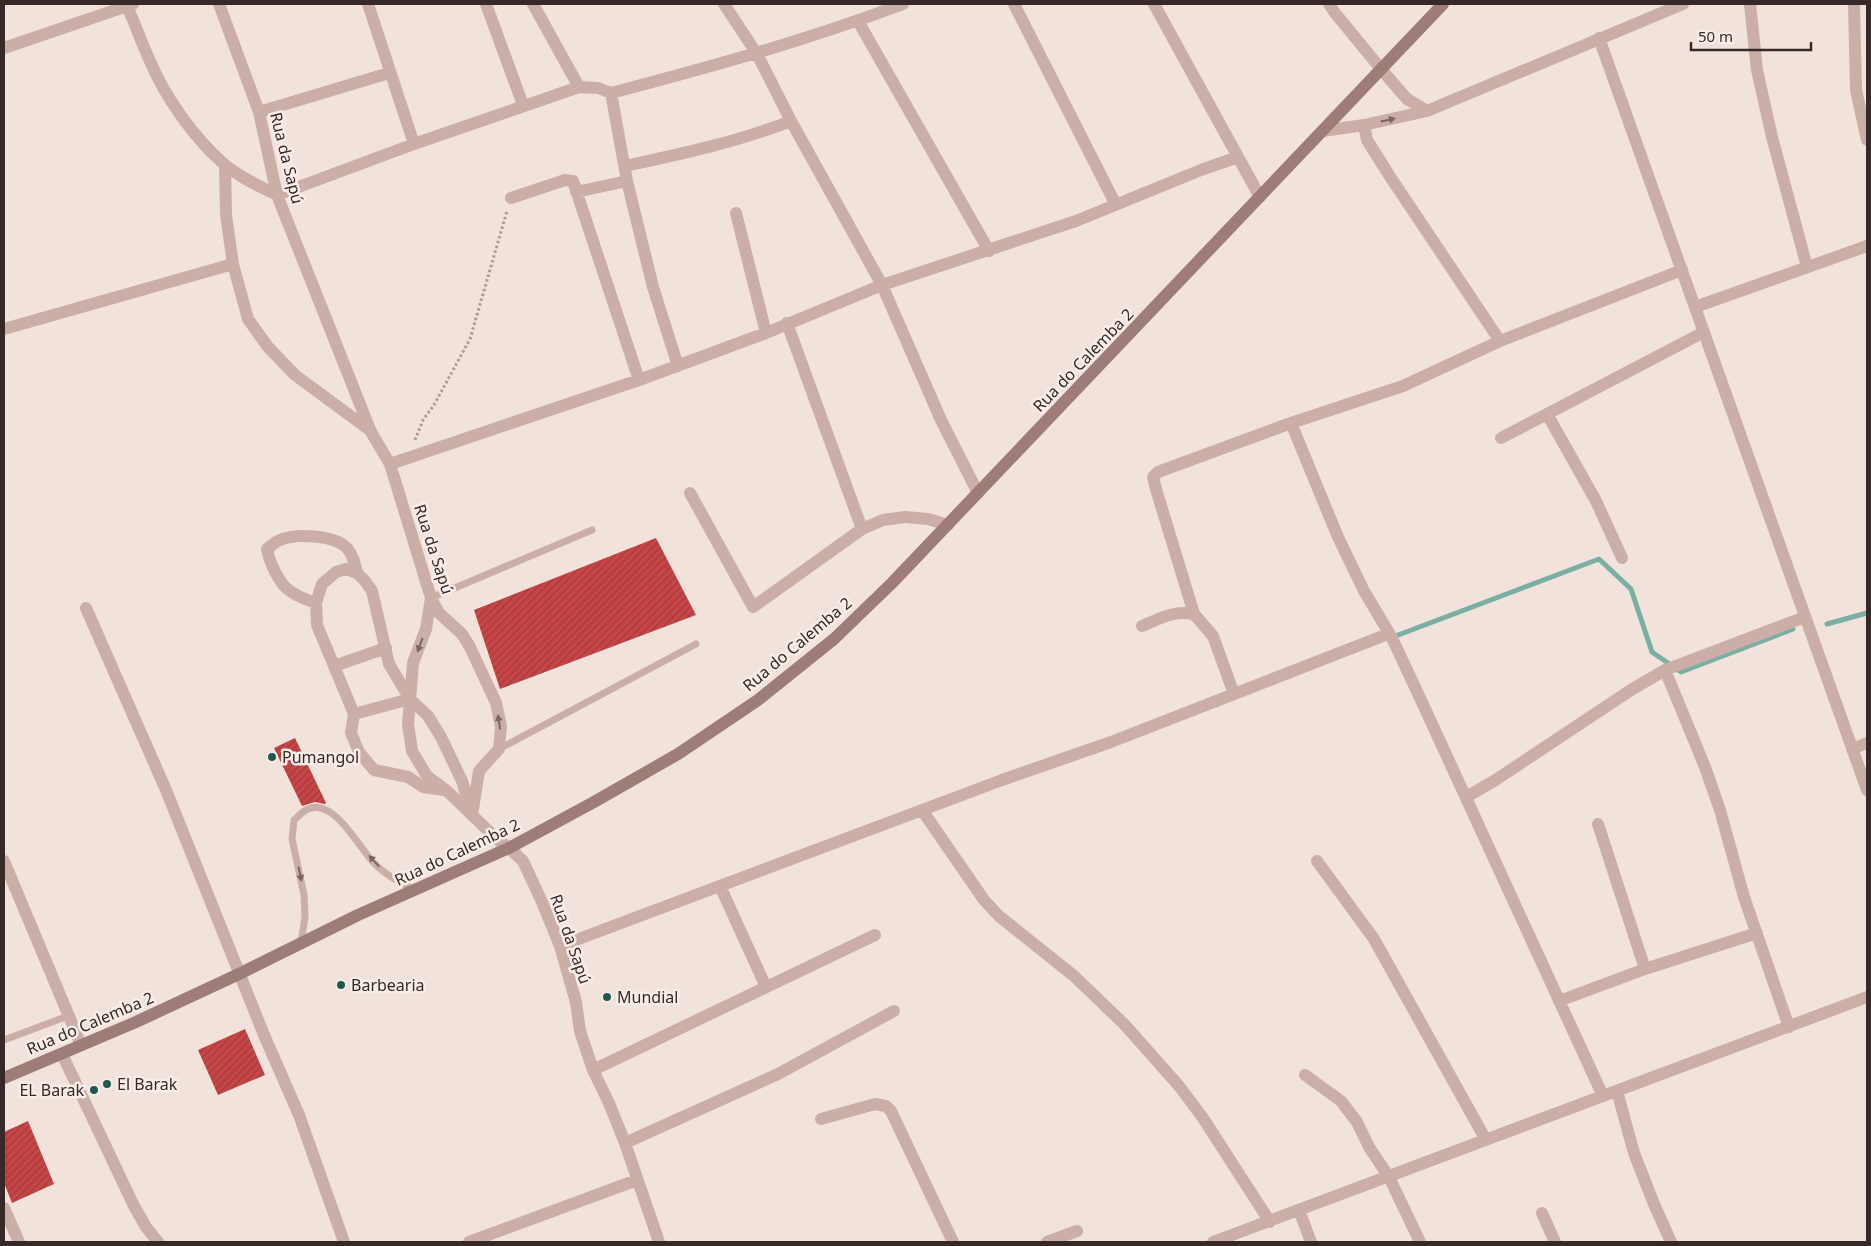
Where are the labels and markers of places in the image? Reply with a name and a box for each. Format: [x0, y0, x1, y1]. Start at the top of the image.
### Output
place label: Pumangol [282, 746, 359, 768]
marker: Pumangol [266, 751, 278, 763]
place label: Barbearia [351, 974, 425, 996]
marker: Barbearia [335, 979, 347, 991]
place label: Mundial [617, 986, 678, 1008]
marker: Mundial [601, 991, 613, 1003]
place label: El Barak [117, 1073, 178, 1095]
marker: El Barak [101, 1078, 113, 1090]
place label: EL Barak [19, 1079, 84, 1101]
marker: EL Barak [88, 1084, 100, 1096]

